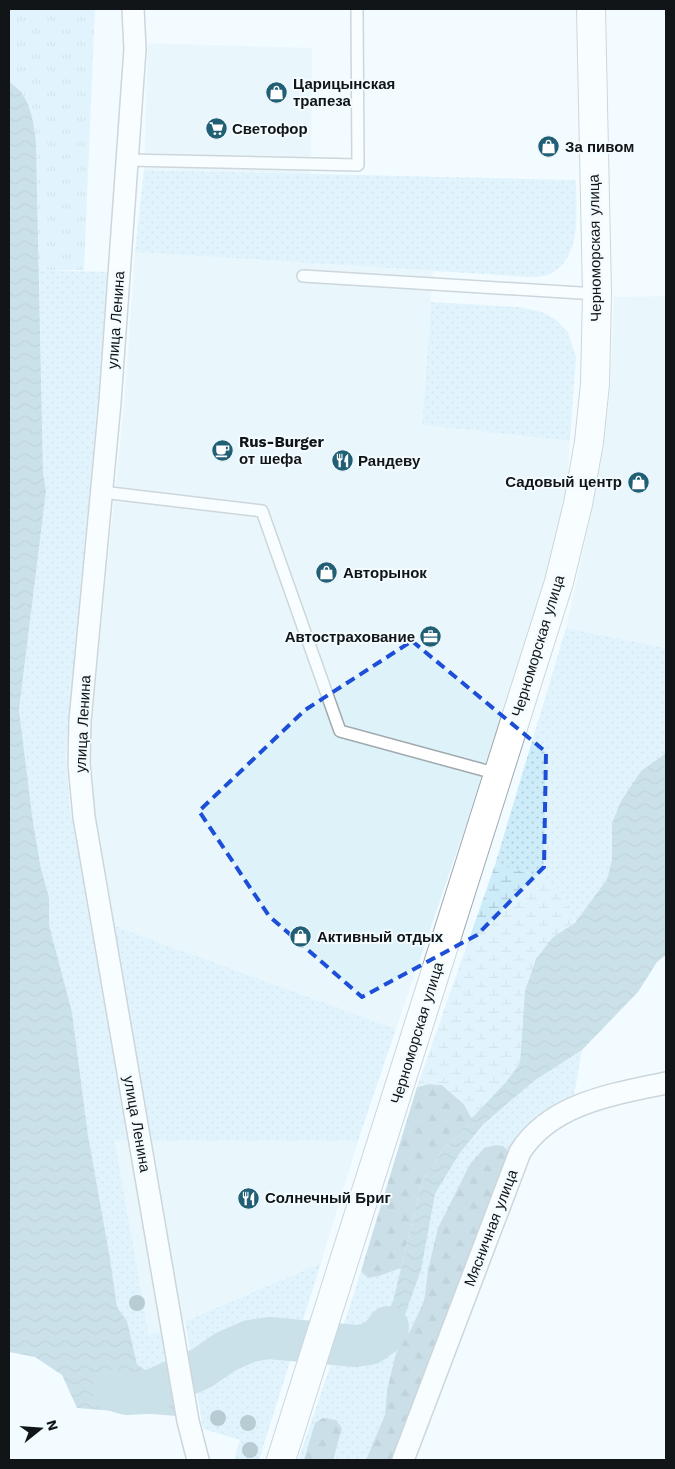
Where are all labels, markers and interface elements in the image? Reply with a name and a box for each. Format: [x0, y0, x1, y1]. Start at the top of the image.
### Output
place label: Царицынская трапеза [293, 75, 395, 110]
shop icon: Царицынская трапеза [265, 81, 289, 105]
supermarket icon: Светофор [204, 117, 228, 141]
place label: Светофор [232, 120, 308, 138]
shop icon: За пивом [537, 135, 561, 159]
place label: За пивом [565, 138, 634, 156]
street label: Черноморская улица [585, 173, 605, 322]
street label: улица Ленина [104, 270, 128, 369]
place label: Rus-Burger от шефа [239, 433, 324, 468]
cafe icon: Rus-Burger от шефа [211, 439, 235, 463]
restaurant icon: Рандеву [330, 449, 354, 473]
place label: Рандеву [358, 452, 421, 470]
shop icon: Садовый центр [626, 470, 650, 494]
place label: Садовый центр [505, 473, 622, 491]
shop icon: Авторынок [315, 561, 339, 585]
place label: Авторынок [343, 564, 427, 582]
street label: Черноморская улица [508, 572, 568, 719]
office icon: Автострахование [419, 625, 443, 649]
place label: Автострахование [285, 628, 415, 646]
street label: улица Ленина [71, 674, 95, 773]
shop icon: Активный отдых [289, 925, 313, 949]
place label: Активный отдых [317, 928, 444, 946]
street label: Черноморская улица [387, 959, 447, 1106]
street label: улица Ленина [120, 1074, 154, 1174]
street label: Мясничная улица [460, 1166, 522, 1289]
restaurant icon: Солнечный Бриг [237, 1186, 261, 1210]
place label: Солнечный Бриг [265, 1189, 391, 1207]
north arrow [15, 1404, 65, 1454]
text: N [43, 1418, 62, 1432]

